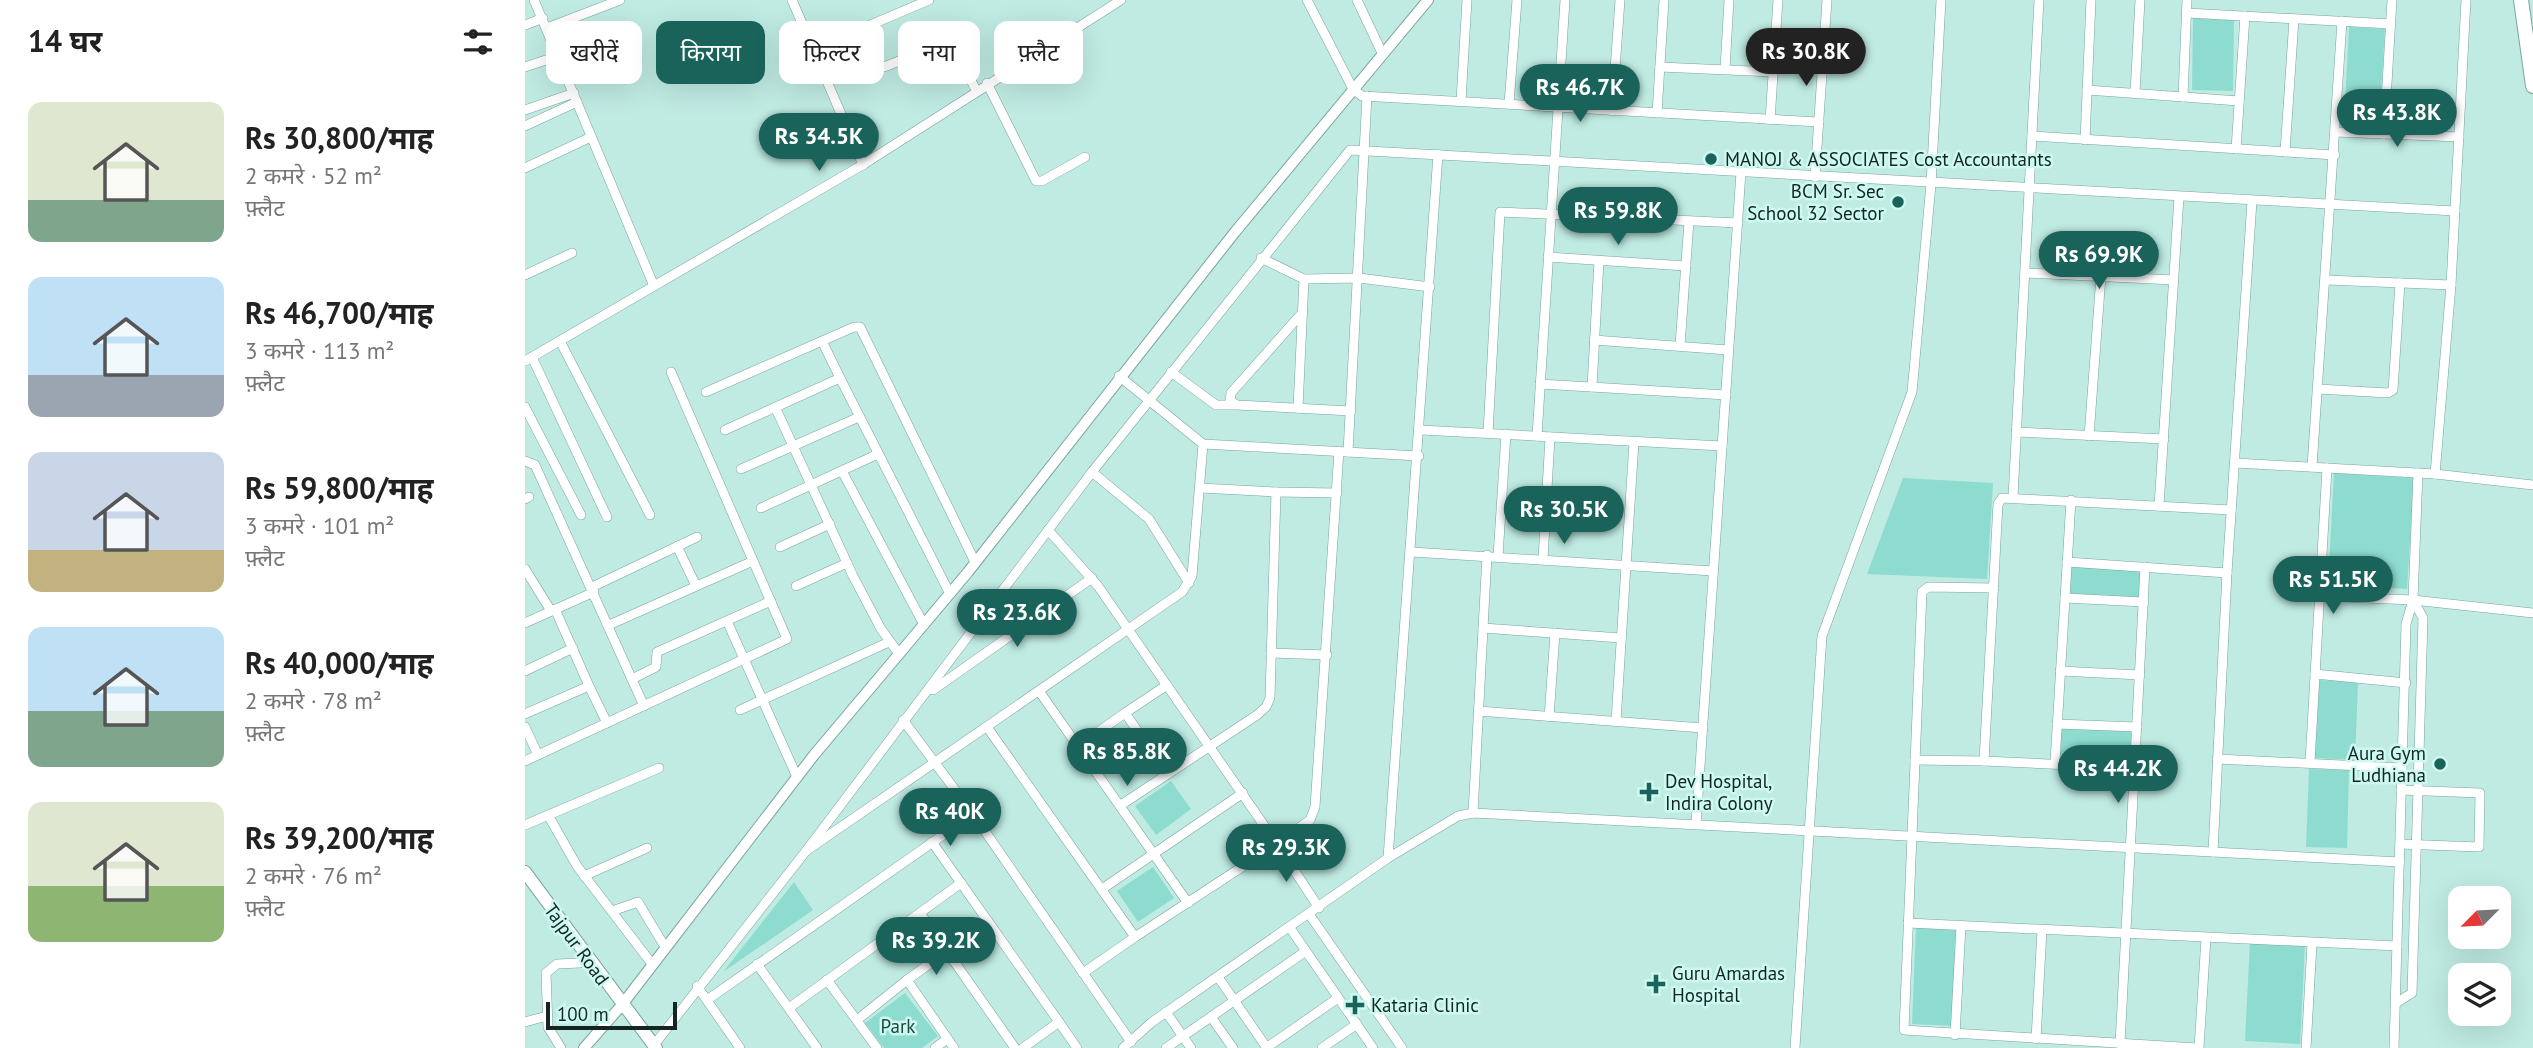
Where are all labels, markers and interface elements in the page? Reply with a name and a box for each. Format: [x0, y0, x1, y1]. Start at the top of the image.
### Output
text: 14 घर [28, 21, 102, 60]
chip: खरीदें [546, 21, 642, 84]
chip: किराया [656, 21, 765, 84]
chip: फ़िल्टर [779, 21, 884, 84]
chip: नया [898, 21, 980, 84]
chip: फ़्लैट [994, 21, 1083, 84]
icon: filters [459, 23, 497, 61]
pin: Rs 30.8K [1734, 28, 1878, 88]
text: Rs 30.8K [1762, 36, 1850, 65]
pin: Rs 46.7K [1508, 64, 1652, 124]
text: Rs 46.7K [1536, 72, 1624, 101]
pin: Rs 43.8K [2325, 90, 2469, 149]
text: Rs 43.8K [2353, 97, 2441, 126]
pin: Rs 34.5K [747, 114, 891, 173]
text: Rs 30,800/माह [245, 118, 434, 157]
text: Rs 34.5K [775, 121, 863, 150]
icon: home [84, 130, 168, 214]
place label: MANOJ & ASSOCIATES Cost Accountants [1725, 147, 2052, 171]
marker: MANOJ & ASSOCIATES Cost Accountants [1703, 151, 1719, 167]
text: 2 कमरे · 52 m² [245, 161, 382, 190]
place label: BCM Sr. Sec School 32 Sector [1747, 179, 1885, 225]
pin: Rs 59.8K [1546, 188, 1690, 247]
text: फ़्लैट [245, 193, 285, 222]
marker: BCM Sr. Sec School 32 Sector [1890, 194, 1906, 210]
text: Rs 59.8K [1574, 195, 1662, 224]
pin: Rs 69.9K [2027, 232, 2171, 291]
text: Rs 69.9K [2055, 239, 2143, 268]
text: Rs 46,700/माह [245, 293, 434, 332]
icon: home [84, 305, 168, 389]
text: 3 कमरे · 113 m² [245, 336, 394, 365]
text: फ़्लैट [245, 368, 285, 397]
text: Rs 59,800/माह [245, 468, 434, 507]
icon: home [84, 480, 168, 564]
pin: Rs 30.5K [1492, 486, 1636, 546]
text: Rs 30.5K [1520, 494, 1608, 523]
text: 3 कमरे · 101 m² [245, 511, 394, 540]
text: फ़्लैट [245, 543, 285, 572]
pin: Rs 51.5K [2261, 556, 2405, 616]
text: Rs 51.5K [2289, 564, 2377, 593]
pin: Rs 23.6K [945, 590, 1089, 649]
text: Rs 23.6K [973, 597, 1061, 626]
text: Rs 40,000/माह [245, 643, 434, 682]
icon: home [84, 655, 168, 739]
text: 2 कमरे · 78 m² [245, 686, 382, 715]
text: फ़्लैट [245, 718, 285, 747]
pin: Rs 85.8K [1055, 728, 1199, 788]
text: Rs 85.8K [1083, 736, 1171, 765]
place label: Aura Gym Ludhiana [2348, 741, 2426, 787]
pin: Rs 44.2K [2046, 746, 2190, 805]
text: Rs 44.2K [2074, 753, 2162, 782]
marker: Aura Gym Ludhiana [2432, 756, 2448, 772]
place label: Dev Hospital, Indira Colony [1665, 769, 1773, 815]
marker: Dev Hospital, Indira Colony [1639, 782, 1659, 802]
pin: Rs 40K [893, 788, 1007, 848]
text: Rs 40K [915, 796, 985, 825]
text: Rs 39,200/माह [245, 818, 434, 857]
pin: Rs 29.3K [1214, 824, 1358, 884]
icon: home [84, 830, 168, 914]
text: Rs 29.3K [1242, 832, 1330, 861]
text: 2 कमरे · 76 m² [245, 861, 382, 890]
north arrow [2448, 886, 2511, 948]
map controls [2448, 886, 2511, 1026]
text: फ़्लैट [245, 893, 285, 922]
street label: Tajpur Road [539, 898, 615, 990]
pin: Rs 39.2K [864, 918, 1008, 977]
text: Rs 39.2K [892, 925, 980, 954]
place label: Guru Amardas Hospital [1672, 961, 1785, 1007]
button: layers [2448, 963, 2511, 1026]
marker: Guru Amardas Hospital [1646, 974, 1666, 994]
place label: Kataria Clinic [1371, 993, 1479, 1017]
marker: Kataria Clinic [1345, 995, 1365, 1015]
scale bar [546, 999, 677, 1031]
text: 100 m [557, 1002, 609, 1026]
park label: Park [881, 1014, 915, 1038]

